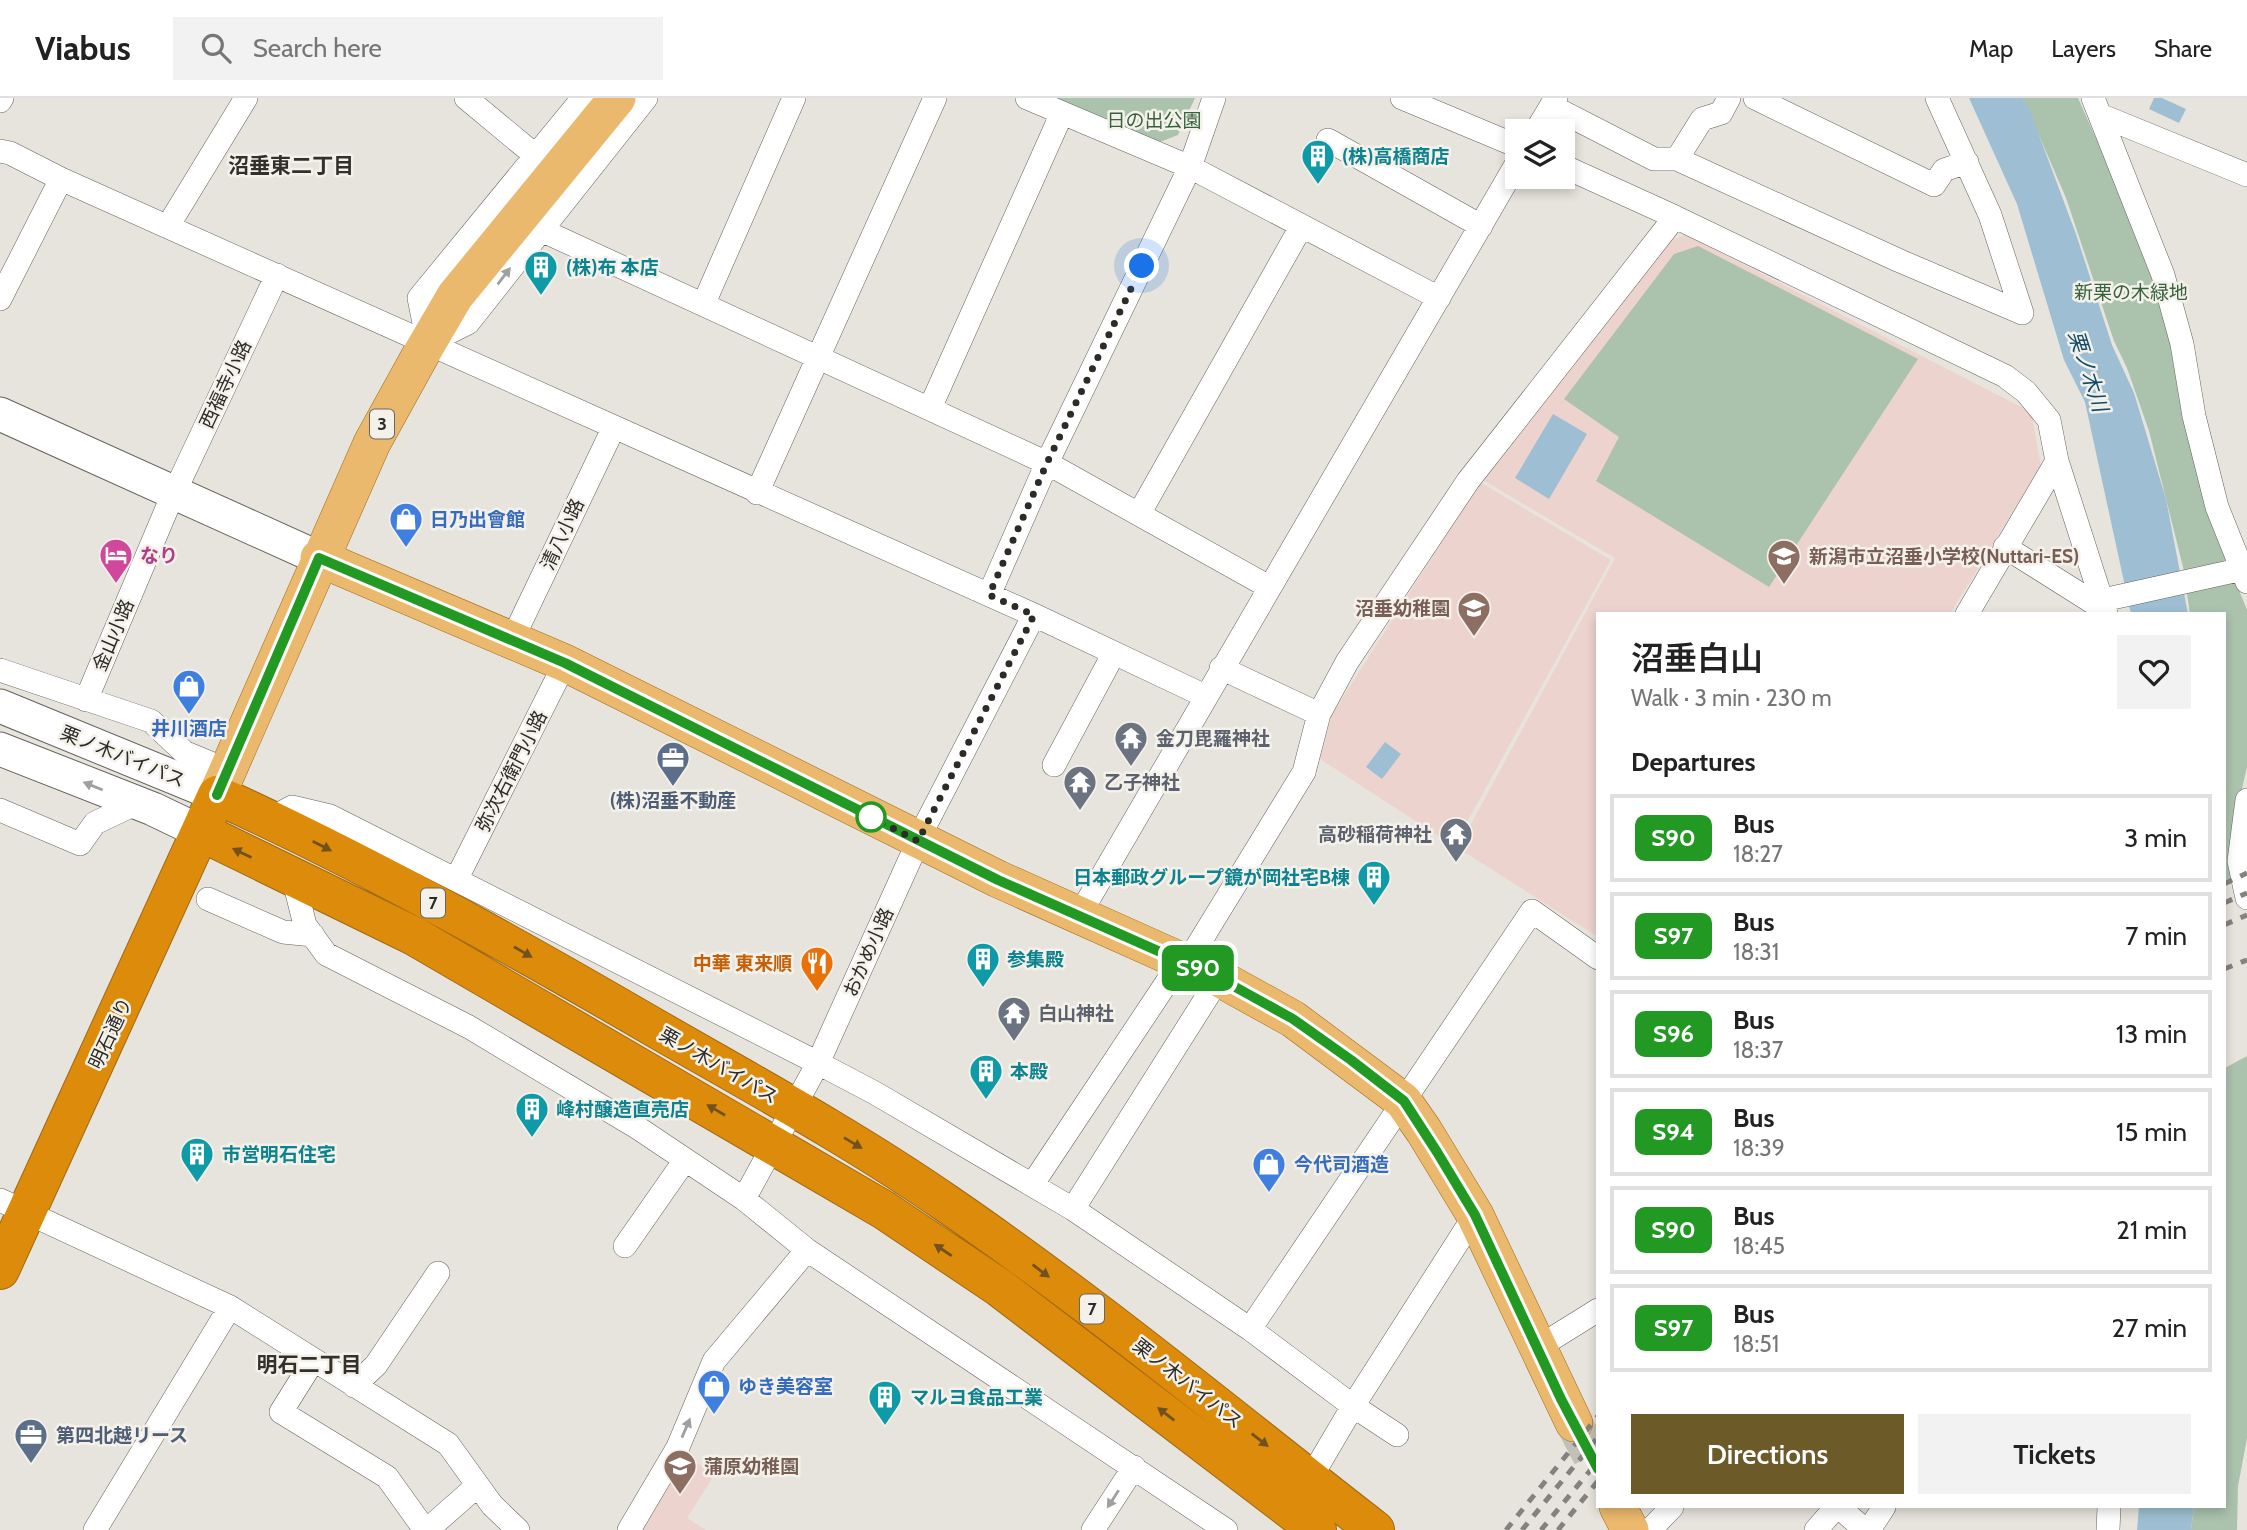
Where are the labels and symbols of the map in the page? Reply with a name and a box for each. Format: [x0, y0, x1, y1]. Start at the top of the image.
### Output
park label: 日の出公園 [1106, 109, 1202, 132]
building icon: (株)高橋商店 [1299, 137, 1337, 186]
place label: (株)高橋商店 [1342, 145, 1449, 168]
district label: 沼垂東二丁目 [228, 153, 354, 178]
building icon: (株)布 本店 [522, 248, 560, 297]
your location [1124, 248, 1159, 283]
place label: (株)布 本店 [566, 256, 659, 279]
one-way arrow [496, 267, 511, 285]
park label: 新栗の木緑地 [2074, 281, 2188, 304]
water label: 栗ノ木川 [2064, 327, 2114, 417]
street label: 西福寺小路 [195, 336, 256, 432]
road number: 3 [370, 410, 394, 438]
street label: 清八小路 [536, 495, 589, 574]
shop icon: 日乃出會館 [387, 500, 425, 549]
place label: 日乃出會館 [430, 508, 525, 531]
hotel icon: なり [97, 536, 135, 585]
school or university icon: 新潟市立沼垂小学校(Nuttari-ES) [1765, 537, 1803, 586]
place label: なり [140, 544, 178, 567]
place label: 新潟市立沼垂小学校(Nuttari-ES) [1809, 545, 2079, 568]
school or university icon: 沼垂幼稚園 [1455, 589, 1493, 638]
street label: 金山小路 [88, 596, 139, 675]
place label: 沼垂幼稚園 [1355, 597, 1450, 620]
shop icon: 井川酒店 [170, 667, 208, 716]
street label: 弥次右衛門小路 [471, 707, 552, 836]
place label: 井川酒店 [151, 717, 227, 740]
temple icon: 金刀毘羅神社 [1112, 719, 1150, 768]
street label: 栗ノ木バイパス [57, 721, 189, 792]
place label: 金刀毘羅神社 [1156, 727, 1270, 750]
office icon: (株)沼垂不動産 [654, 739, 692, 788]
temple icon: 乙子神社 [1061, 763, 1099, 812]
place label: 乙子神社 [1104, 771, 1180, 794]
one-way arrow [83, 780, 104, 791]
place label: (株)沼垂不動産 [610, 789, 736, 812]
unlabelled marker [856, 802, 886, 832]
temple icon: 高砂稲荷神社 [1437, 815, 1475, 864]
place label: 高砂稲荷神社 [1318, 823, 1432, 846]
one-way arrow [312, 840, 332, 851]
one-way arrow [232, 847, 252, 858]
building icon: 日本郵政グループ鏡が岡社宅B棟 [1355, 858, 1393, 907]
place label: 日本郵政グループ鏡が岡社宅B棟 [1073, 866, 1350, 889]
road number: 7 [421, 888, 445, 918]
street label: おかめ小路 [839, 904, 898, 1000]
building icon: 参集殿 [964, 940, 1002, 989]
restaurant icon: 中華 東来順 [798, 944, 836, 993]
line badge: S90 [1158, 945, 1238, 991]
one-way arrow [514, 946, 533, 958]
place label: 参集殿 [1007, 948, 1064, 971]
place label: 中華 東来順 [693, 952, 792, 975]
street label: 明石通り [84, 994, 137, 1073]
temple icon: 白山神社 [995, 994, 1033, 1043]
place label: 白山神社 [1038, 1002, 1114, 1025]
street label: 栗ノ木バイパス [656, 1022, 782, 1109]
building icon: 本殿 [967, 1052, 1005, 1101]
place label: 本殿 [1010, 1060, 1048, 1083]
building icon: 峰村醸造直売店 [513, 1090, 551, 1139]
place label: 峰村醸造直売店 [556, 1098, 689, 1121]
one-way arrow [706, 1104, 726, 1116]
building icon: 市営明石住宅 [178, 1135, 216, 1184]
one-way arrow [844, 1137, 863, 1150]
place label: 市営明石住宅 [222, 1143, 336, 1166]
shop icon: 今代司酒造 [1250, 1145, 1288, 1194]
place label: 今代司酒造 [1294, 1153, 1389, 1176]
one-way arrow [933, 1243, 953, 1256]
one-way arrow [1032, 1263, 1050, 1278]
road number: 7 [1080, 1294, 1104, 1324]
street label: 栗ノ木バイパス [1128, 1334, 1247, 1433]
district label: 明石二丁目 [257, 1352, 362, 1377]
shop icon: ゆき美容室 [695, 1367, 733, 1416]
place label: ゆき美容室 [738, 1375, 833, 1398]
building icon: マルヨ食品工業 [866, 1378, 904, 1427]
place label: マルヨ食品工業 [910, 1386, 1043, 1409]
one-way arrow [1157, 1406, 1175, 1421]
office icon: 第四北越リース [12, 1416, 50, 1465]
one-way arrow [681, 1417, 692, 1438]
place label: 第四北越リース [56, 1424, 188, 1447]
one-way arrow [1251, 1432, 1269, 1447]
school or university icon: 蒲原幼稚園 [661, 1447, 699, 1496]
place label: 蒲原幼稚園 [704, 1455, 799, 1478]
one-way arrow [1107, 1489, 1120, 1508]

